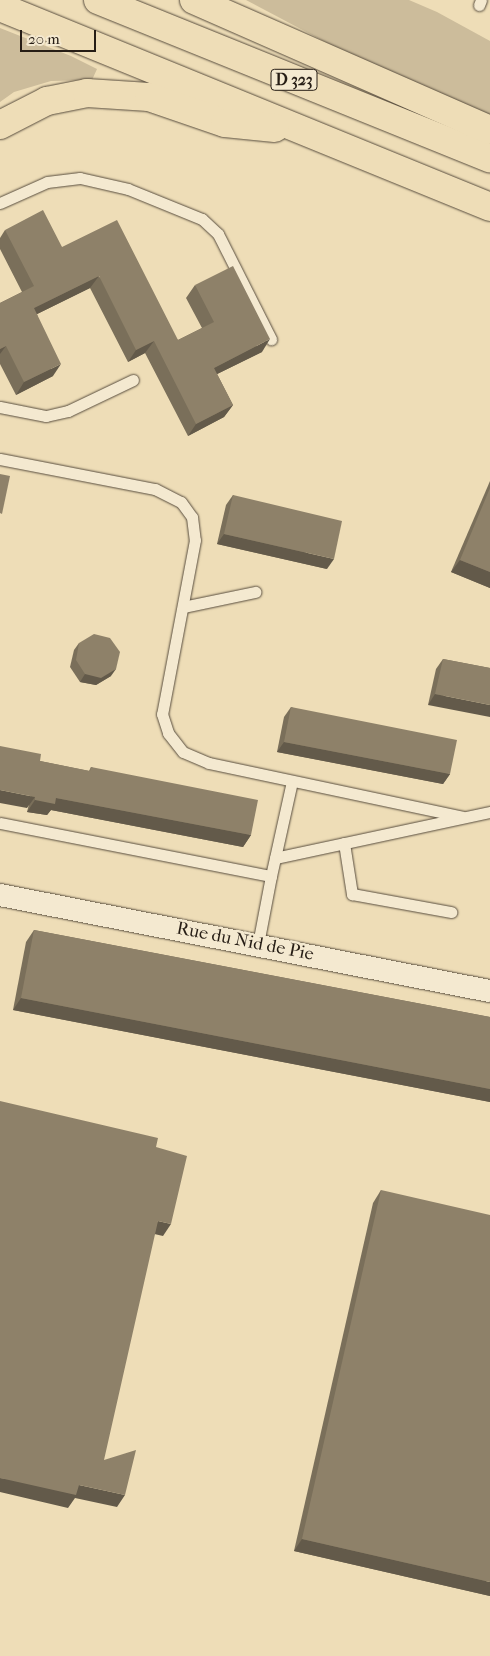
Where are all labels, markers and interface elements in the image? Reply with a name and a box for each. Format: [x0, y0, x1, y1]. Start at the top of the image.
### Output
scale bar [22, 20, 99, 52]
text: 20 m [28, 30, 60, 48]
road number: D 323 [270, 66, 318, 94]
street label: Rue du Nid de Pie [175, 918, 315, 966]

